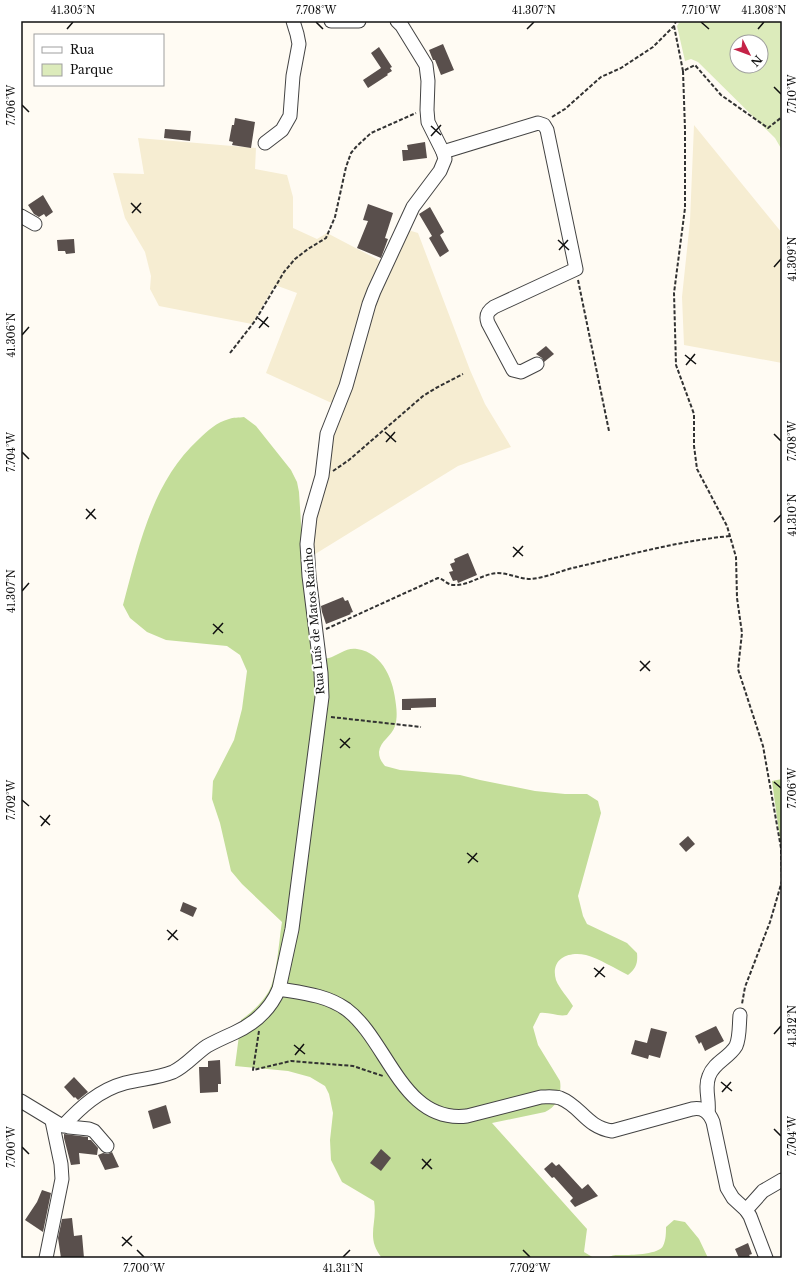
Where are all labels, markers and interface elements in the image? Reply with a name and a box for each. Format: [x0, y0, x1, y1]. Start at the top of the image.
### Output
text: 41.305°N [51, 4, 95, 17]
text: 7.708°W [296, 4, 336, 17]
text: 41.307°N [512, 4, 556, 17]
text: 7.710°W [682, 4, 721, 17]
text: 41.308°N [742, 4, 786, 17]
legend [34, 34, 164, 86]
north arrow [729, 34, 769, 74]
text: Rua [70, 42, 94, 57]
text: N [747, 52, 765, 70]
text: Parque [70, 62, 113, 77]
text: 7.710°W [786, 74, 799, 113]
text: 7.706°W [5, 84, 18, 125]
text: 41.309°N [786, 236, 799, 282]
text: 41.306°N [5, 312, 18, 358]
text: 7.708°W [786, 421, 799, 461]
text: 7.704°W [5, 432, 18, 472]
text: 41.310°N [786, 493, 799, 537]
street label: Rua Luís de Matos Raínho [301, 547, 327, 695]
text: 41.307°N [5, 569, 18, 613]
text: 7.706°W [786, 767, 799, 808]
text: 7.702°W [5, 780, 18, 820]
text: 41.312°N [786, 1005, 799, 1047]
text: 7.704°W [786, 1116, 799, 1156]
text: 7.700°W [5, 1126, 18, 1168]
text: 7.700°W [123, 1262, 165, 1275]
text: 41.311°N [323, 1262, 363, 1275]
text: 7.702°W [510, 1262, 550, 1275]

